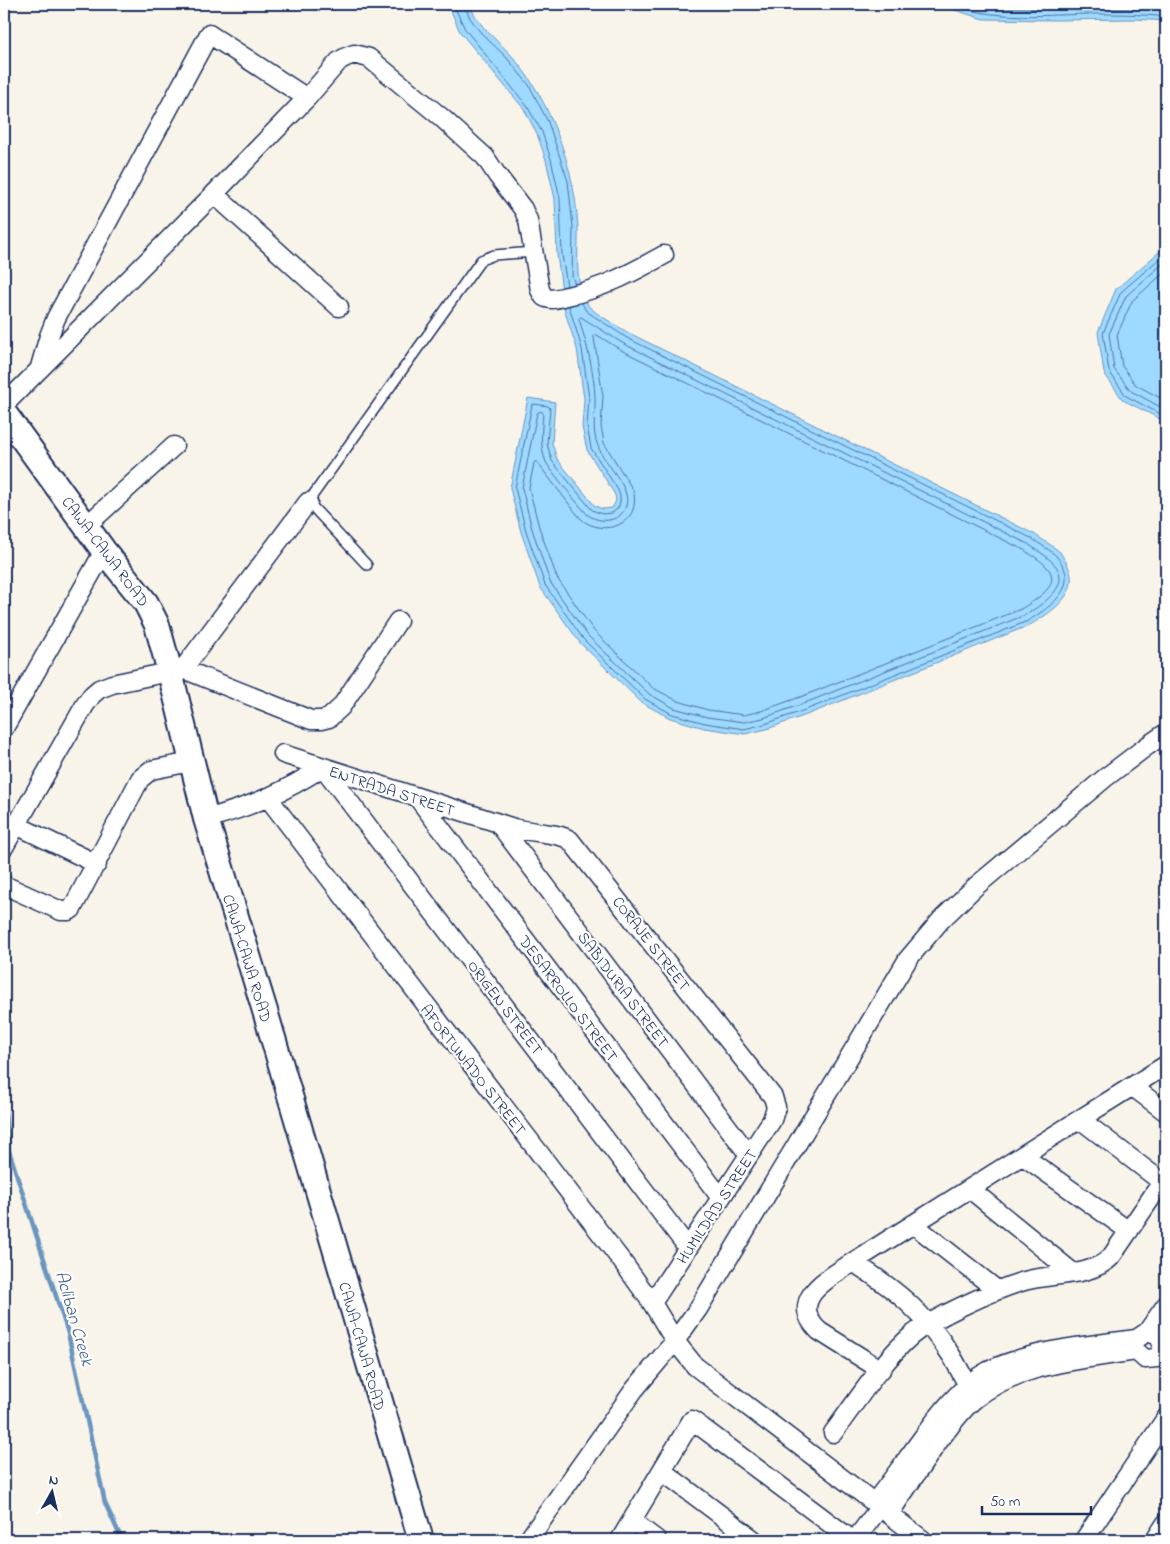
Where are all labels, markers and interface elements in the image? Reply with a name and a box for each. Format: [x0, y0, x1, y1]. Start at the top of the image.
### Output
street label: CAWA-CAWA ROAD [55, 492, 154, 613]
street label: ENTRADA STREET [325, 760, 457, 824]
street label: CAWA-CAWA ROAD [215, 892, 277, 1026]
street label: CORAJE STREET [606, 892, 695, 997]
street label: SABIDURIA STREET [571, 927, 674, 1053]
street label: DESARROLLO STREET [511, 930, 623, 1068]
street label: ORIGEN STREET [461, 956, 548, 1061]
street label: AFORTUNADO STREET [414, 1000, 531, 1141]
street label: HUMILDAD STREET [671, 1145, 764, 1269]
water label: Acliban Creek [47, 1268, 99, 1370]
street label: CAWA-CAWA ROAD [331, 1279, 391, 1414]
north arrow [28, 1466, 78, 1516]
text: N [47, 1470, 60, 1492]
scale bar [982, 1484, 1091, 1516]
text: 50 m [990, 1491, 1021, 1513]

